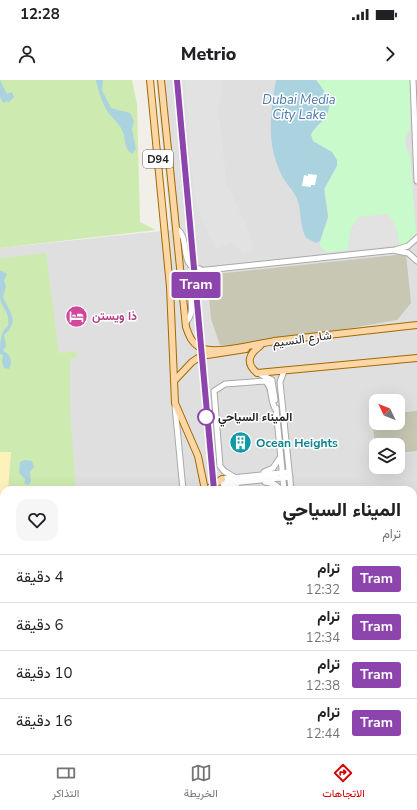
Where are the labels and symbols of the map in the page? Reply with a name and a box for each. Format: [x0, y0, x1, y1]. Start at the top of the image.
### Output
water label: Dubai Media City Lake [262, 91, 336, 124]
road number: D94 [143, 150, 173, 168]
line badge: Tram [168, 272, 224, 298]
hotel icon: ذا ويستن [64, 303, 90, 329]
place label: ذا ويستن [92, 308, 137, 324]
street label: شارع النسيم [271, 327, 333, 352]
north arrow [369, 394, 405, 430]
marker: الميناء السياحي [197, 408, 215, 426]
place label: الميناء السياحي [218, 409, 292, 427]
building icon: Ocean Heights [228, 430, 254, 456]
place label: Ocean Heights [256, 435, 338, 451]

